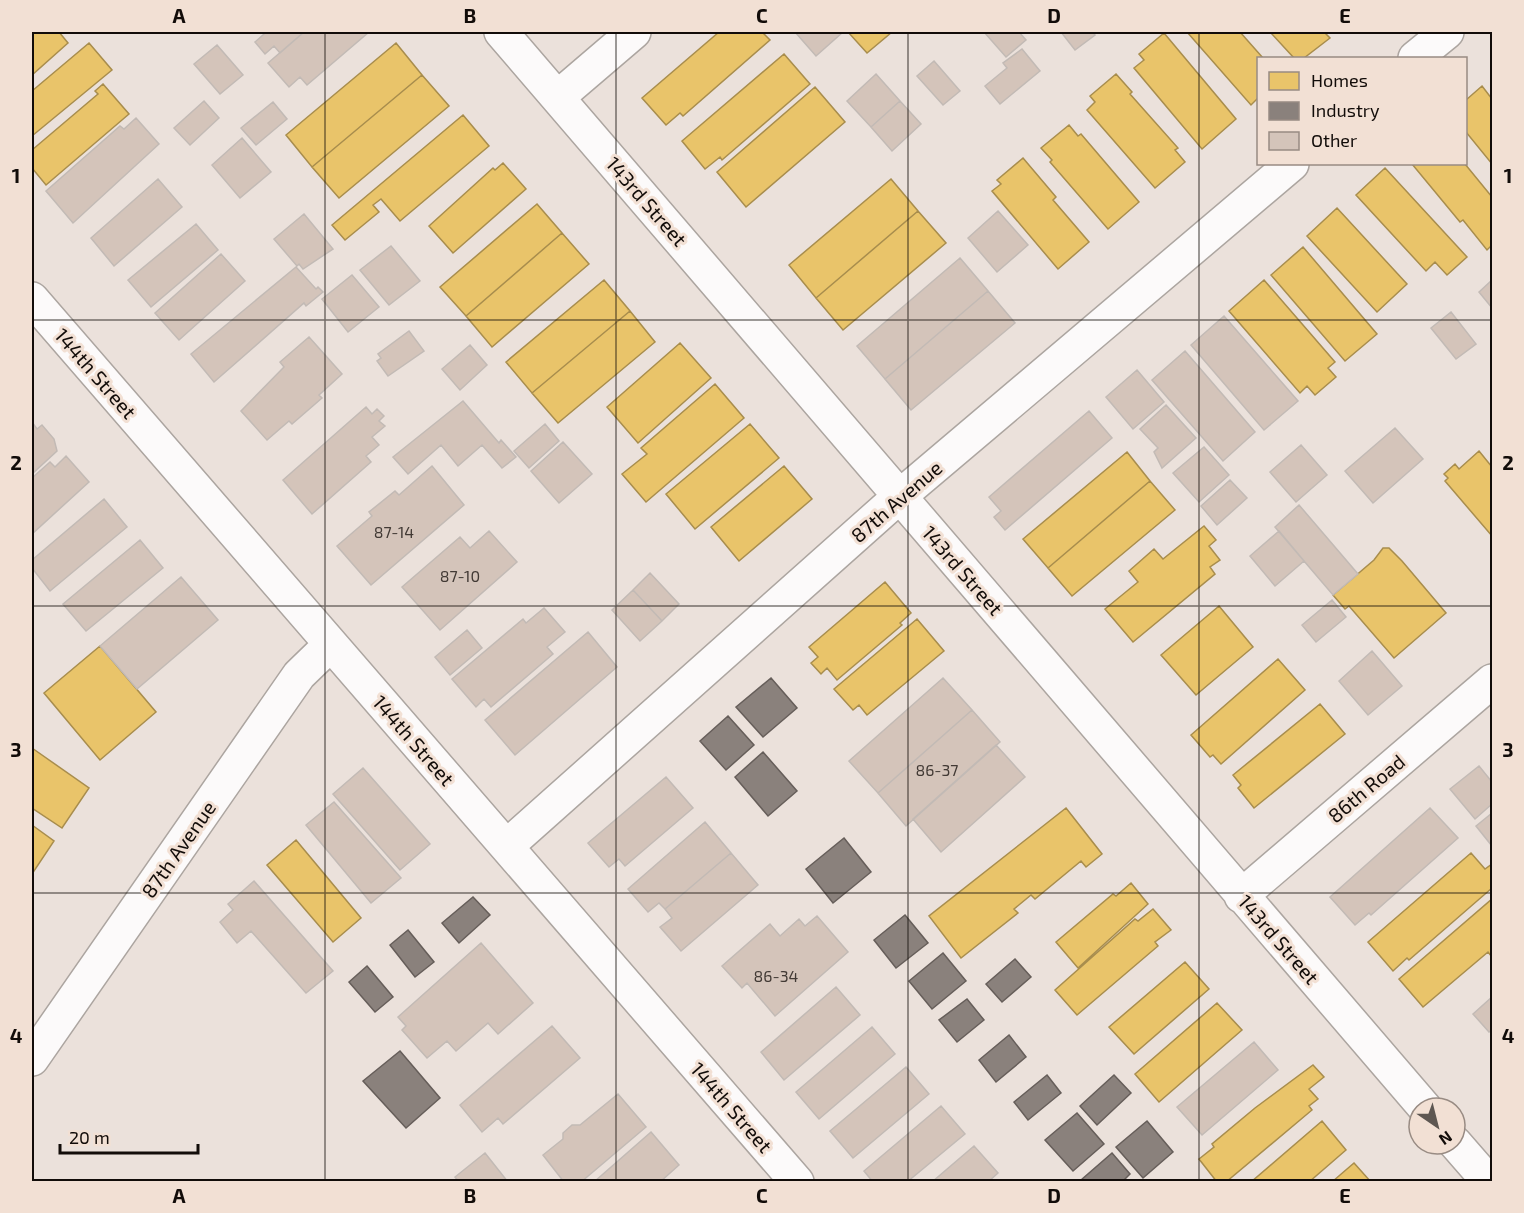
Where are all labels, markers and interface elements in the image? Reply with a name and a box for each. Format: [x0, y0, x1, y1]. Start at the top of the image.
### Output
text: A [172, 3, 186, 27]
text: B [464, 3, 476, 27]
text: C [756, 3, 768, 27]
text: D [1047, 3, 1061, 27]
text: E [1339, 3, 1351, 27]
legend [1257, 57, 1467, 165]
text: Homes [1311, 69, 1368, 91]
text: Industry [1311, 99, 1380, 121]
text: Other [1311, 129, 1357, 151]
street label: 143rd Street [602, 151, 693, 251]
text: 1 [12, 163, 20, 187]
text: 1 [1504, 163, 1512, 187]
street label: 144th Street [50, 323, 142, 423]
text: 2 [10, 450, 22, 474]
text: 2 [1502, 450, 1514, 474]
street label: 87th Avenue [846, 455, 946, 547]
street label: 143rd Street [918, 520, 1009, 620]
house number: 87-14 [374, 522, 414, 541]
house number: 87-10 [440, 566, 480, 585]
street label: 144th Street [368, 690, 460, 790]
text: 3 [10, 737, 22, 761]
text: 3 [1502, 737, 1514, 761]
street label: 86th Road [1323, 749, 1409, 827]
house number: 86-37 [915, 760, 959, 779]
street label: 87th Avenue [136, 796, 220, 902]
street label: 143rd Street [1234, 889, 1325, 989]
house number: 86-34 [754, 966, 799, 985]
text: 4 [10, 1023, 23, 1047]
text: 4 [1502, 1023, 1515, 1047]
street label: 144th Street [686, 1057, 778, 1157]
north arrow [1407, 1096, 1467, 1156]
scale bar [60, 1117, 198, 1155]
text: 20 m [69, 1126, 110, 1148]
text: N [1436, 1128, 1456, 1150]
text: A [172, 1183, 186, 1207]
text: B [464, 1183, 476, 1207]
text: C [756, 1183, 768, 1207]
text: D [1047, 1183, 1061, 1207]
text: E [1339, 1183, 1351, 1207]

